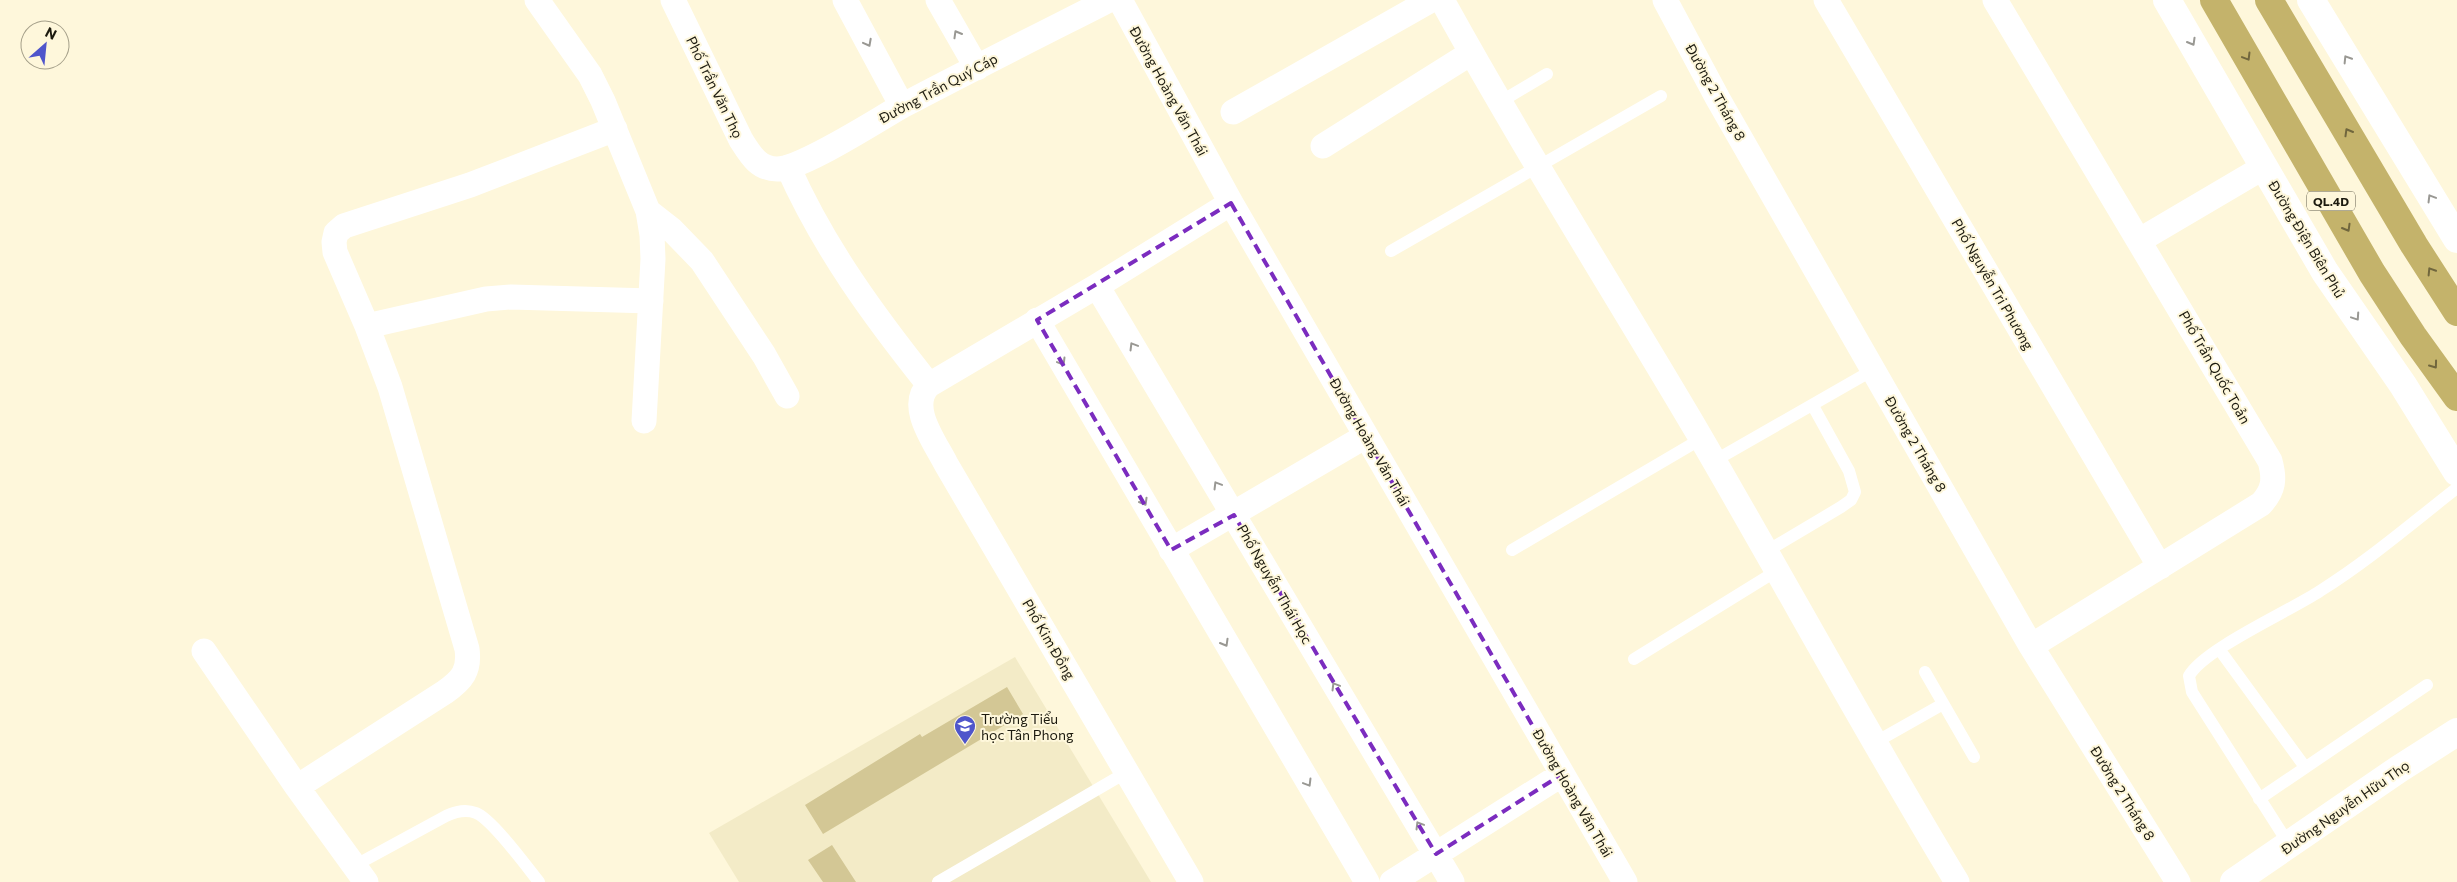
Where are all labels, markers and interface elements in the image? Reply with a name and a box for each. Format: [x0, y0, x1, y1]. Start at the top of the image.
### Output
north arrow [20, 20, 70, 70]
street label: Đường Hoàng Văn Thái [1126, 22, 1212, 159]
text: N [43, 23, 60, 43]
one-way arrow [954, 30, 964, 39]
street label: Phố Trần Văn Thọ [683, 33, 747, 141]
one-way arrow [2185, 37, 2195, 46]
one-way arrow [862, 38, 872, 47]
street label: Đường 2 Tháng 8 [1682, 40, 1750, 143]
street label: Đường Trần Quý Cáp [875, 50, 1000, 127]
one-way arrow [2241, 52, 2251, 61]
one-way arrow [2344, 55, 2354, 64]
one-way arrow [2344, 128, 2354, 137]
street label: Đường Điện Biên Phủ [2265, 176, 2349, 301]
road number: QL.4D [2307, 192, 2355, 210]
one-way arrow [2428, 194, 2438, 203]
street label: Phố Nguyễn Tri Phương [1948, 215, 2038, 353]
one-way arrow [2340, 222, 2350, 231]
one-way arrow [2428, 268, 2437, 277]
street label: Phố Trần Quốc Toản [2176, 307, 2254, 427]
one-way arrow [2350, 311, 2359, 320]
one-way arrow [1129, 343, 1139, 352]
one-way arrow [1056, 356, 1066, 365]
one-way arrow [2428, 359, 2437, 368]
street label: Đường Hoàng Văn Thái [1326, 374, 1414, 509]
street label: Đường 2 Tháng 8 [1881, 392, 1950, 495]
one-way arrow [1213, 482, 1223, 491]
one-way arrow [1138, 497, 1148, 506]
street label: Phố Nguyễn Thái Học [1234, 521, 1316, 647]
street label: Phố Kim Đồng [1019, 596, 1079, 683]
one-way arrow [1219, 638, 1229, 647]
one-way arrow [1332, 682, 1342, 691]
place label: Trường Tiểu học Tân Phong [981, 710, 1074, 743]
school or university icon: Trường Tiểu học Tân Phong [953, 714, 977, 745]
street label: Đường Hoàng Văn Thái [1529, 725, 1617, 860]
street label: Đường 2 Tháng 8 [2087, 742, 2159, 843]
street label: Đường Nguyễn Hữu Thọ [2277, 756, 2412, 858]
one-way arrow [1301, 778, 1311, 787]
one-way arrow [1415, 821, 1425, 830]

